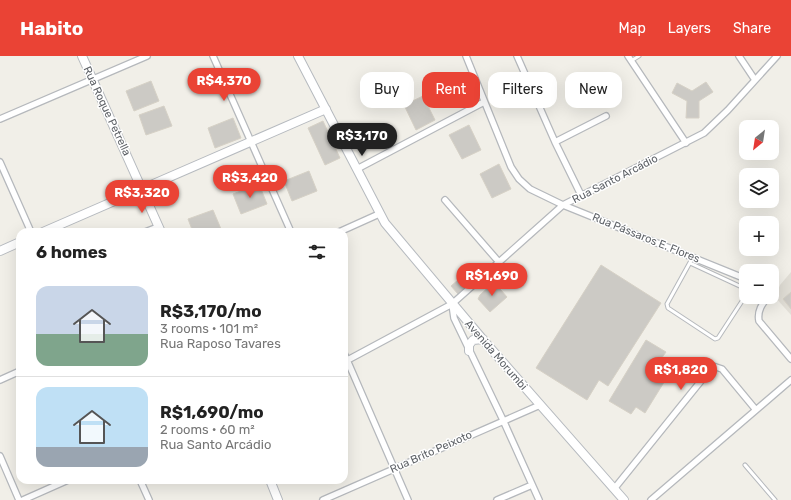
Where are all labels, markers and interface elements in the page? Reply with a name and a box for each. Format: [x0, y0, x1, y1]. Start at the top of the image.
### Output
text: Habito [20, 17, 83, 40]
text: Map [619, 20, 646, 37]
text: Layers [668, 20, 711, 37]
text: Share [733, 20, 771, 37]
street label: Rua Roque Petrella [81, 64, 133, 158]
pin: R$4,370 [187, 68, 261, 102]
chip: Buy [360, 72, 414, 108]
chip: Rent [422, 72, 480, 108]
chip: Filters [488, 72, 557, 108]
chip: New [565, 72, 622, 108]
text: R$4,370 [197, 73, 251, 88]
north arrow [739, 120, 779, 160]
map controls [739, 120, 779, 304]
pin: R$3,170 [325, 123, 399, 157]
text: R$3,170 [336, 128, 388, 143]
street label: Rua Santo Arcádio [570, 152, 660, 206]
pin: R$3,420 [213, 165, 287, 199]
button: layers [739, 168, 779, 208]
text: R$3,420 [222, 170, 278, 185]
pin: R$3,320 [105, 180, 179, 214]
text: R$3,320 [114, 185, 170, 200]
street label: Rua Pássaros E. Flores [590, 210, 702, 266]
button: + [739, 216, 779, 256]
icon: filters [306, 241, 328, 263]
text: 6 homes [36, 242, 107, 262]
pin: R$1,690 [455, 263, 529, 297]
button: − [739, 264, 779, 304]
text: R$1,690 [465, 268, 519, 283]
text: R$3,170/mo [160, 301, 262, 321]
icon: home [68, 302, 116, 350]
street label: Avenida Morumbi [462, 317, 530, 393]
text: 3 rooms · 101 m² [160, 321, 258, 336]
text: Rua Raposo Tavares [160, 336, 281, 351]
pin: R$1,820 [644, 357, 718, 391]
text: R$1,820 [654, 362, 708, 377]
text: R$1,690/mo [160, 402, 264, 422]
icon: home [68, 403, 116, 451]
text: 2 rooms · 60 m² [160, 422, 255, 437]
street label: Rua Brito Peixoto [388, 428, 474, 476]
text: Rua Santo Arcádio [160, 437, 271, 452]

